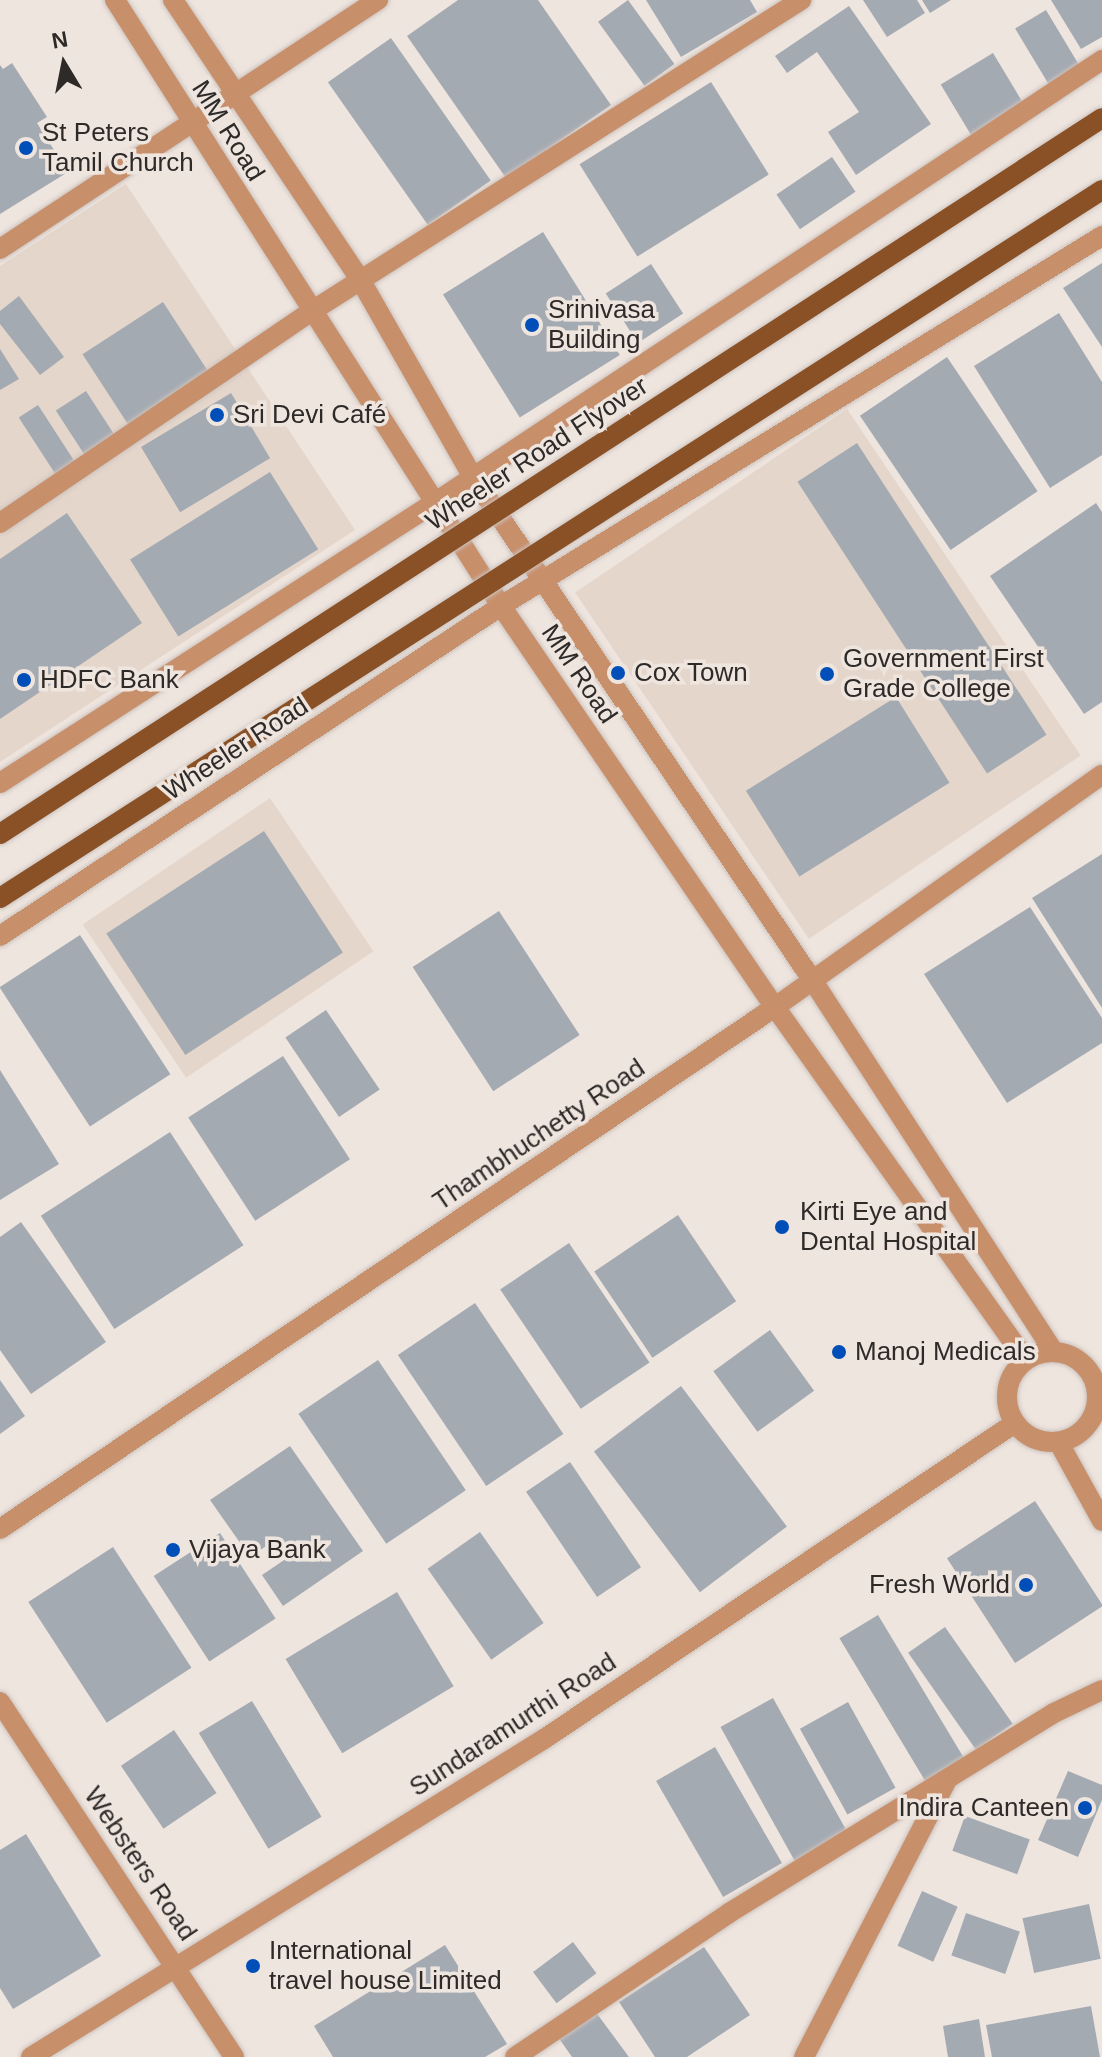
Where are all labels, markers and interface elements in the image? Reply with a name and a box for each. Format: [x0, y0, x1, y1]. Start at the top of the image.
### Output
north arrow [24, 24, 104, 104]
text: N [50, 26, 70, 54]
street label: MM Road [185, 75, 271, 187]
place label: St Peters Tamil Church [42, 117, 194, 178]
marker: St Peters Tamil Church [17, 139, 35, 157]
place label: Srinivasa Building [548, 294, 655, 356]
marker: Srinivasa Building [523, 316, 541, 334]
street label: Wheeler Road Flyover [420, 370, 654, 538]
place label: Sri Devi Café [233, 399, 386, 431]
marker: Sri Devi Café [208, 406, 226, 424]
street label: MM Road [535, 619, 623, 729]
place label: Government First Grade College [843, 643, 1044, 704]
place label: Cox Town [634, 657, 748, 689]
place label: HDFC Bank [40, 664, 179, 696]
marker: Cox Town [609, 664, 627, 682]
marker: Government First Grade College [818, 665, 836, 683]
marker: HDFC Bank [15, 671, 33, 689]
street label: Wheeler Road [158, 691, 314, 807]
street label: Thambhuchetty Road [427, 1053, 651, 1217]
place label: Kirti Eye and Dental Hospital [800, 1196, 976, 1258]
marker: Kirti Eye and Dental Hospital [771, 1216, 793, 1238]
place label: Manoj Medicals [855, 1336, 1036, 1368]
marker: Manoj Medicals [830, 1343, 848, 1361]
place label: Vijaya Bank [189, 1534, 326, 1566]
marker: Vijaya Bank [164, 1541, 182, 1559]
place label: Fresh World [869, 1569, 1010, 1601]
marker: Fresh World [1017, 1576, 1035, 1594]
street label: Sundaramurthi Road [404, 1647, 622, 1803]
street label: Websters Road [77, 1781, 203, 1947]
place label: Indira Canteen [898, 1792, 1069, 1824]
marker: Indira Canteen [1076, 1799, 1094, 1817]
place label: International travel house Limited [269, 1935, 502, 1996]
marker: International travel house Limited [244, 1957, 262, 1975]

